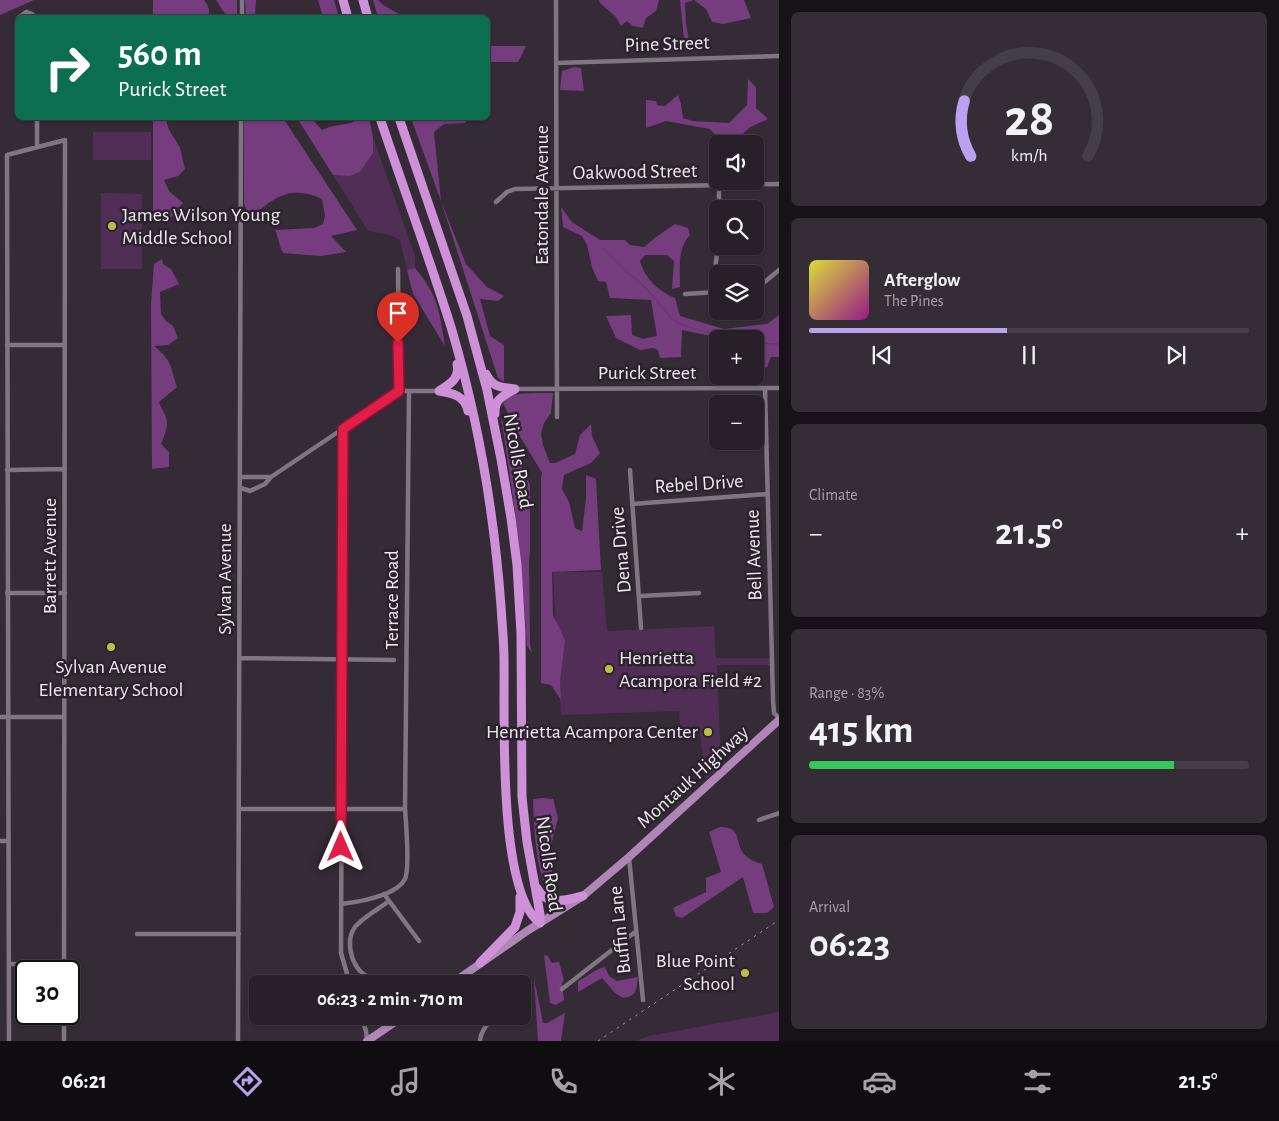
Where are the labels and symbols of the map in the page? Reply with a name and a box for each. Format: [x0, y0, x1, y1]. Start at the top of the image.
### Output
street label: Pine Street [624, 32, 711, 55]
street label: Eatondale Avenue [532, 125, 552, 265]
street label: Oakwood Street [573, 161, 698, 183]
place label: James Wilson Young Middle School [122, 205, 280, 248]
marker: James Wilson Young Middle School [106, 220, 118, 232]
pin [377, 292, 419, 343]
street label: Purick Street [598, 363, 697, 383]
street label: Nicolls Road [500, 412, 536, 510]
street label: Rebel Drive [654, 471, 744, 497]
street label: Barrett Avenue [40, 498, 60, 614]
street label: Dena Drive [607, 506, 635, 594]
street label: Bell Avenue [742, 509, 766, 601]
street label: Sylvan Avenue [215, 523, 235, 635]
street label: Terrace Road [382, 550, 402, 650]
marker: Sylvan Avenue Elementary School [105, 641, 117, 653]
place label: Henrietta Acampora Field #2 [619, 648, 762, 691]
place label: Sylvan Avenue Elementary School [39, 657, 184, 700]
marker: Henrietta Acampora Field #2 [603, 663, 615, 675]
place label: Henrietta Acampora Center [486, 722, 699, 742]
street label: Montauk Highway [633, 722, 753, 832]
marker: Henrietta Acampora Center [702, 726, 714, 738]
street label: Nicolls Road [532, 815, 566, 913]
position arrow [314, 820, 366, 872]
street label: Buffin Lane [605, 885, 635, 975]
place label: Blue Point School [656, 951, 736, 994]
speed limit sign: 30 [15, 960, 80, 1025]
marker: Blue Point School [739, 967, 751, 979]

